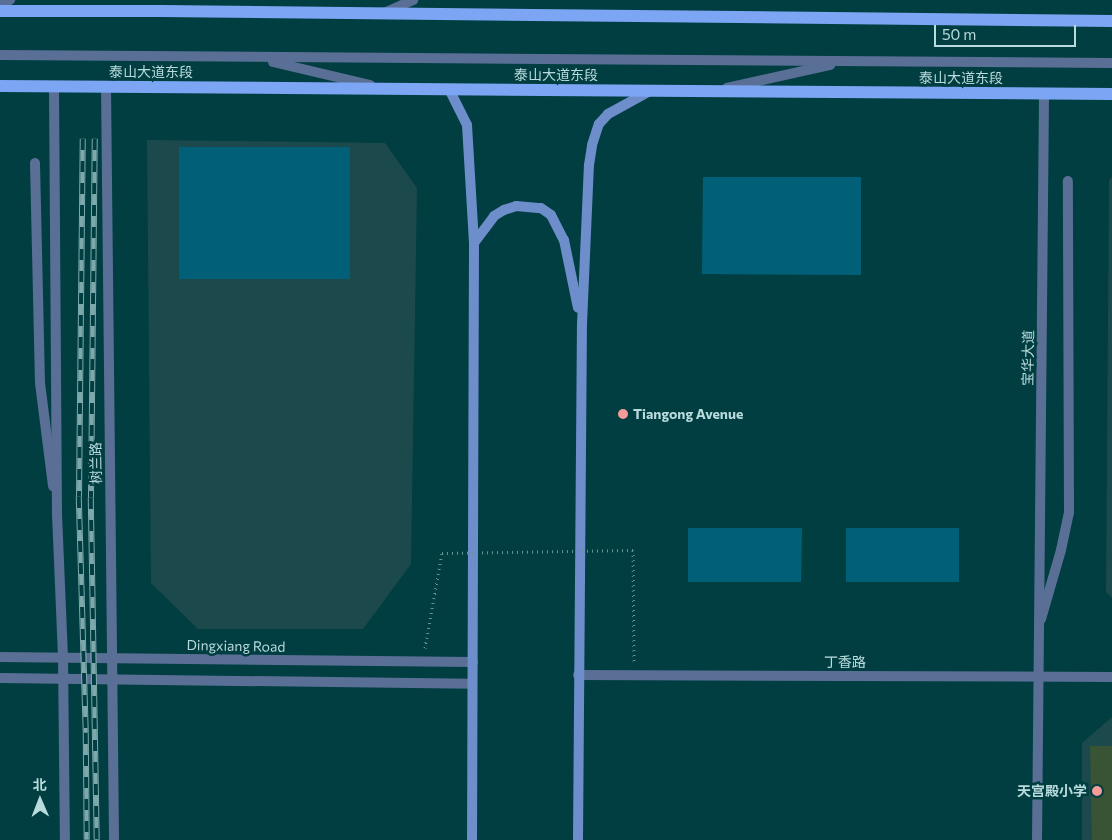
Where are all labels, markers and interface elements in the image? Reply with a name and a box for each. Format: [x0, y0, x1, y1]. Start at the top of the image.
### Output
scale bar [937, 15, 1080, 47]
text: 50 m [942, 25, 976, 43]
street label: 泰山大道东段 [109, 64, 193, 80]
street label: 泰山大道东段 [514, 67, 598, 83]
street label: 泰山大道东段 [919, 70, 1003, 86]
street label: 宝华大道 [1019, 330, 1037, 386]
place label: Tiangong Avenue [633, 406, 743, 422]
marker: Tiangong Avenue [617, 408, 629, 420]
street label: 树兰路 [87, 442, 105, 484]
street label: Dingxiang Road [186, 637, 286, 655]
street label: 丁香路 [824, 654, 866, 670]
north arrow [15, 775, 65, 825]
text: 北 [33, 776, 47, 793]
place label: 天宫殿小学 [1017, 783, 1087, 799]
marker: 天宫殿小学 [1091, 785, 1103, 797]

